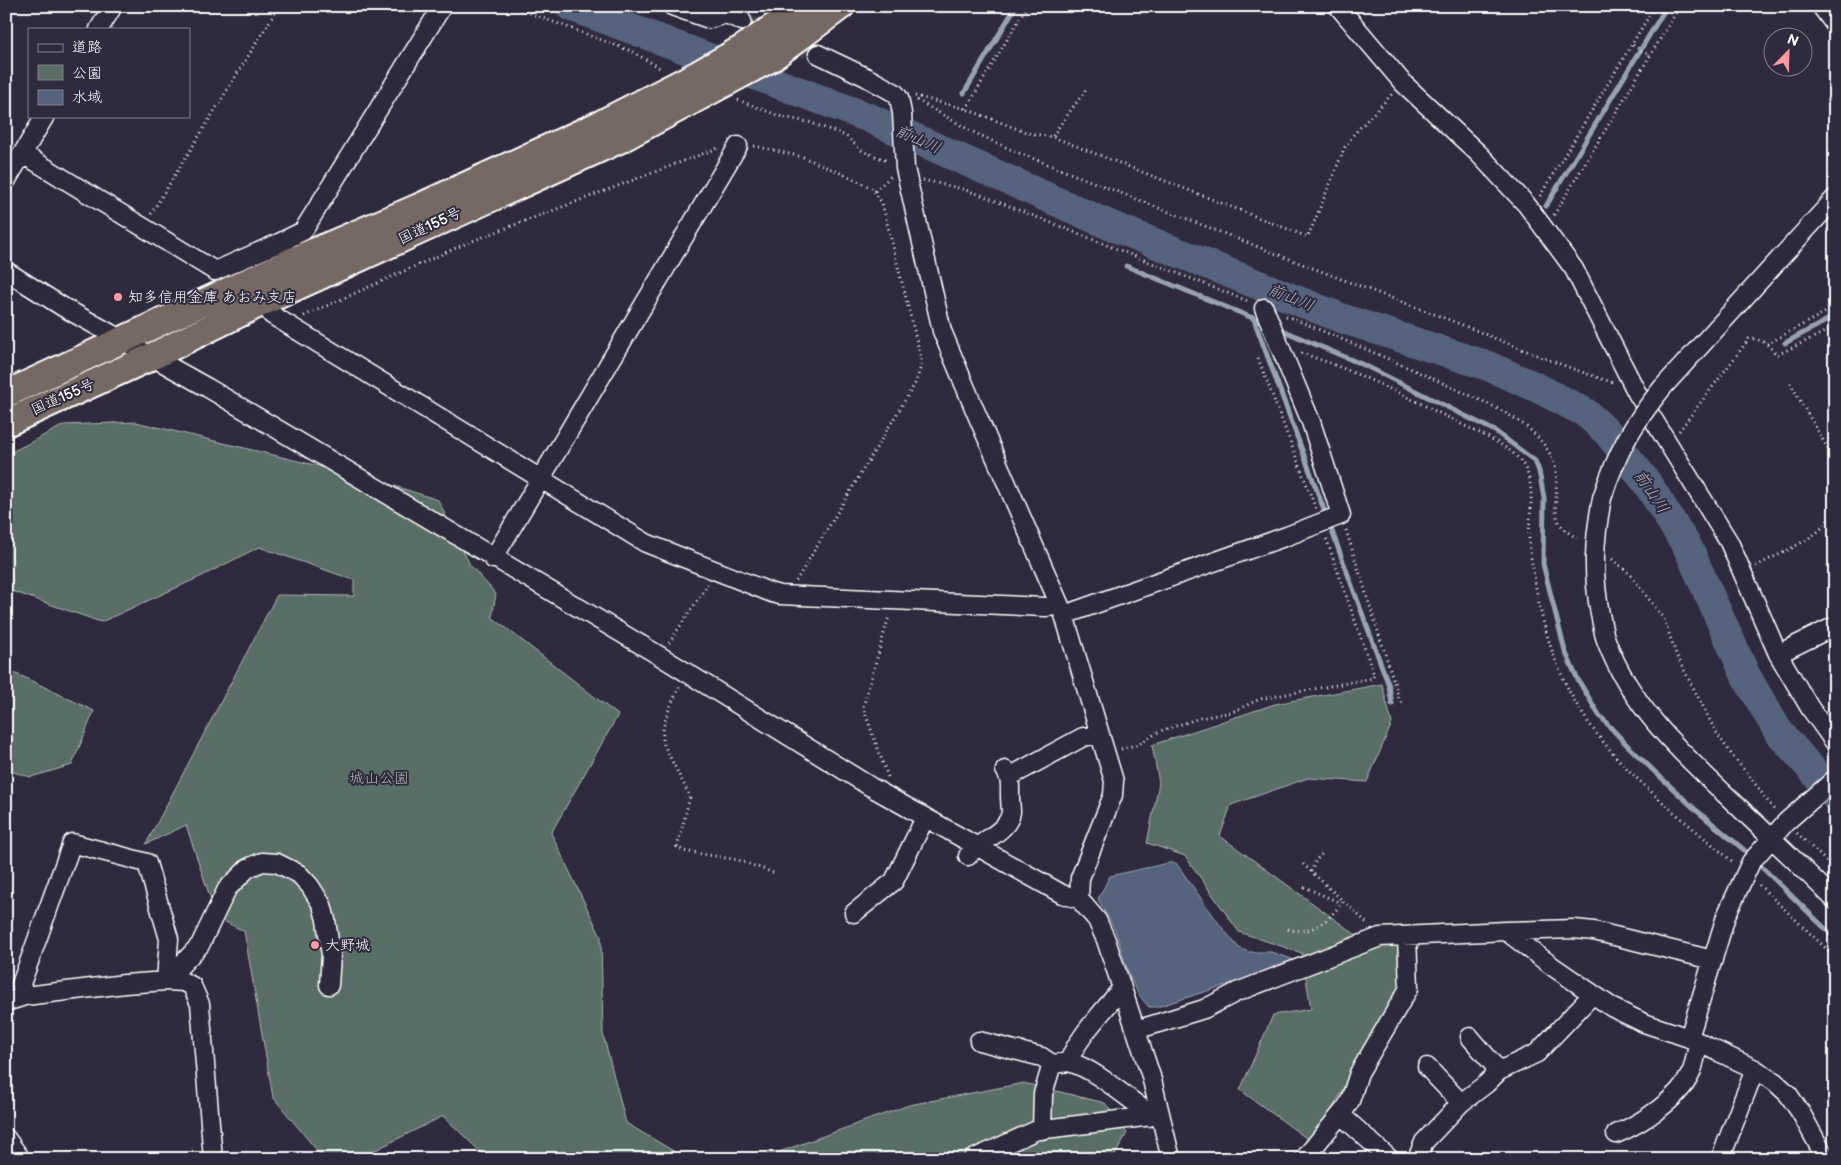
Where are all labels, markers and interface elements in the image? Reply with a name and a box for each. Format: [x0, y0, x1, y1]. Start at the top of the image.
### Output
legend [28, 28, 190, 118]
north arrow [1764, 28, 1814, 78]
text: N [1785, 31, 1801, 50]
text: 道路 [72, 38, 102, 57]
text: 公園 [72, 64, 102, 83]
text: 水域 [72, 88, 102, 107]
water label: 前山川 [892, 122, 944, 158]
street label: 国道155号 [395, 203, 465, 249]
water label: 前山川 [1265, 280, 1317, 316]
place label: 知多信用金庫 あおみ支店 [128, 288, 296, 307]
marker: 知多信用金庫 あおみ支店 [112, 291, 124, 303]
street label: 国道155号 [28, 374, 98, 420]
water label: 前山川 [1630, 467, 1672, 517]
park label: 城山公園 [349, 769, 409, 788]
place label: 大野城 [325, 936, 370, 955]
marker: 大野城 [309, 939, 321, 951]

